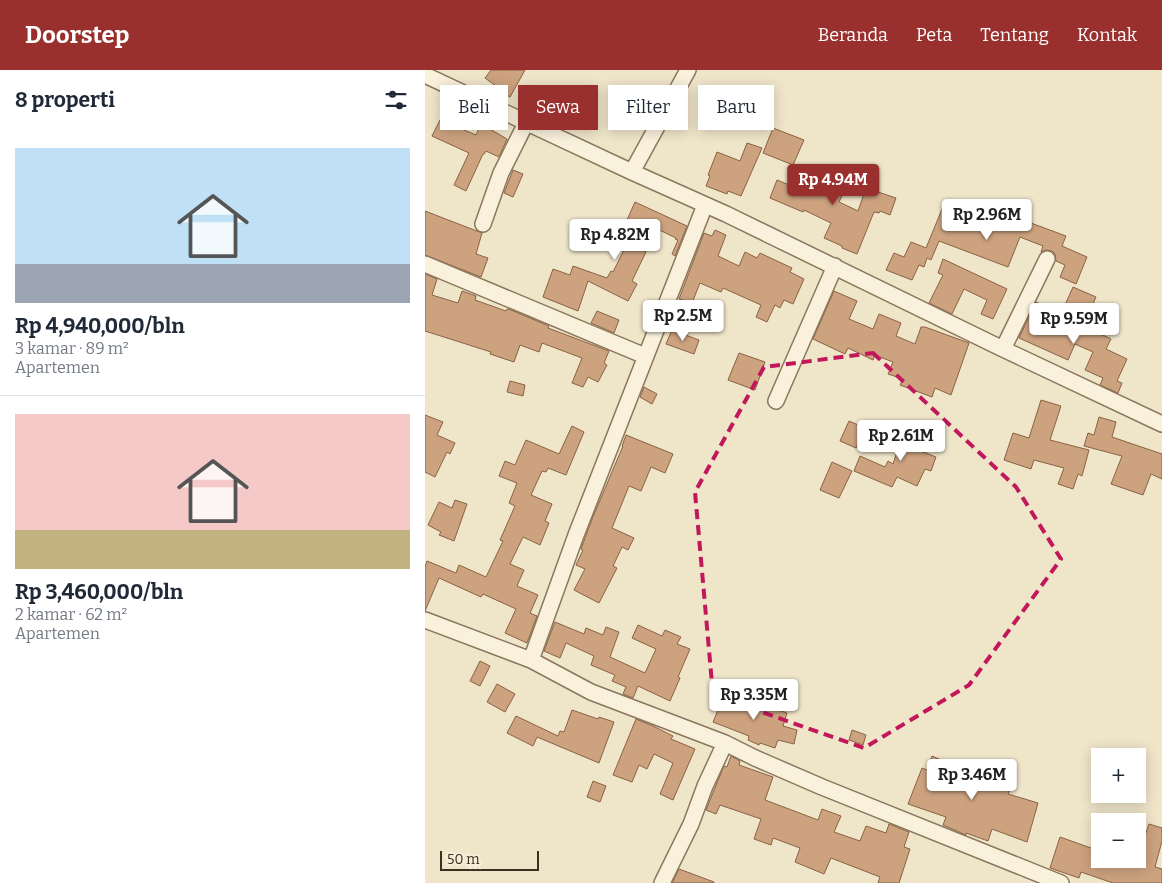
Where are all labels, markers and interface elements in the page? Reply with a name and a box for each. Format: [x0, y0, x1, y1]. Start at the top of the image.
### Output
text: Doorstep [25, 21, 129, 49]
text: Beranda [818, 24, 888, 46]
text: Peta [916, 24, 952, 46]
text: Tentang [980, 24, 1049, 46]
text: Kontak [1077, 24, 1137, 46]
chip: Beli [440, 85, 508, 130]
chip: Sewa [518, 85, 598, 130]
chip: Filter [608, 85, 688, 130]
chip: Baru [698, 85, 774, 130]
icon: filters [382, 86, 410, 114]
text: 8 properti [15, 87, 115, 113]
pin: Rp 4.94M [781, 164, 885, 206]
text: Rp 4.94M [798, 170, 868, 189]
icon: home [168, 181, 258, 271]
pin: Rp 2.96M [935, 198, 1039, 241]
text: Rp 2.96M [953, 205, 1021, 224]
pin: Rp 4.82M [563, 218, 667, 261]
text: Rp 4.82M [580, 225, 650, 244]
pin: Rp 2.5M [637, 300, 729, 342]
pin: Rp 9.59M [1022, 302, 1126, 345]
text: Rp 2.5M [654, 306, 712, 325]
text: Rp 9.59M [1040, 309, 1108, 328]
text: Rp 4,940,000/bln [15, 313, 185, 339]
text: 3 kamar · 89 m² [15, 339, 129, 358]
text: Apartemen [15, 358, 100, 377]
pin: Rp 2.61M [849, 420, 953, 462]
text: Rp 2.61M [868, 426, 934, 445]
icon: home [168, 446, 258, 536]
text: Rp 3,460,000/bln [15, 579, 183, 605]
text: 2 kamar · 62 m² [15, 605, 127, 624]
text: Apartemen [15, 624, 100, 643]
pin: Rp 3.35M [702, 678, 806, 721]
text: Rp 3.35M [720, 685, 788, 704]
map controls [1091, 748, 1146, 868]
button: + [1091, 748, 1146, 803]
pin: Rp 3.46M [920, 758, 1024, 801]
text: Rp 3.46M [938, 765, 1006, 784]
button: − [1091, 813, 1146, 868]
scale bar [440, 848, 539, 871]
text: 50 m [447, 851, 480, 868]

